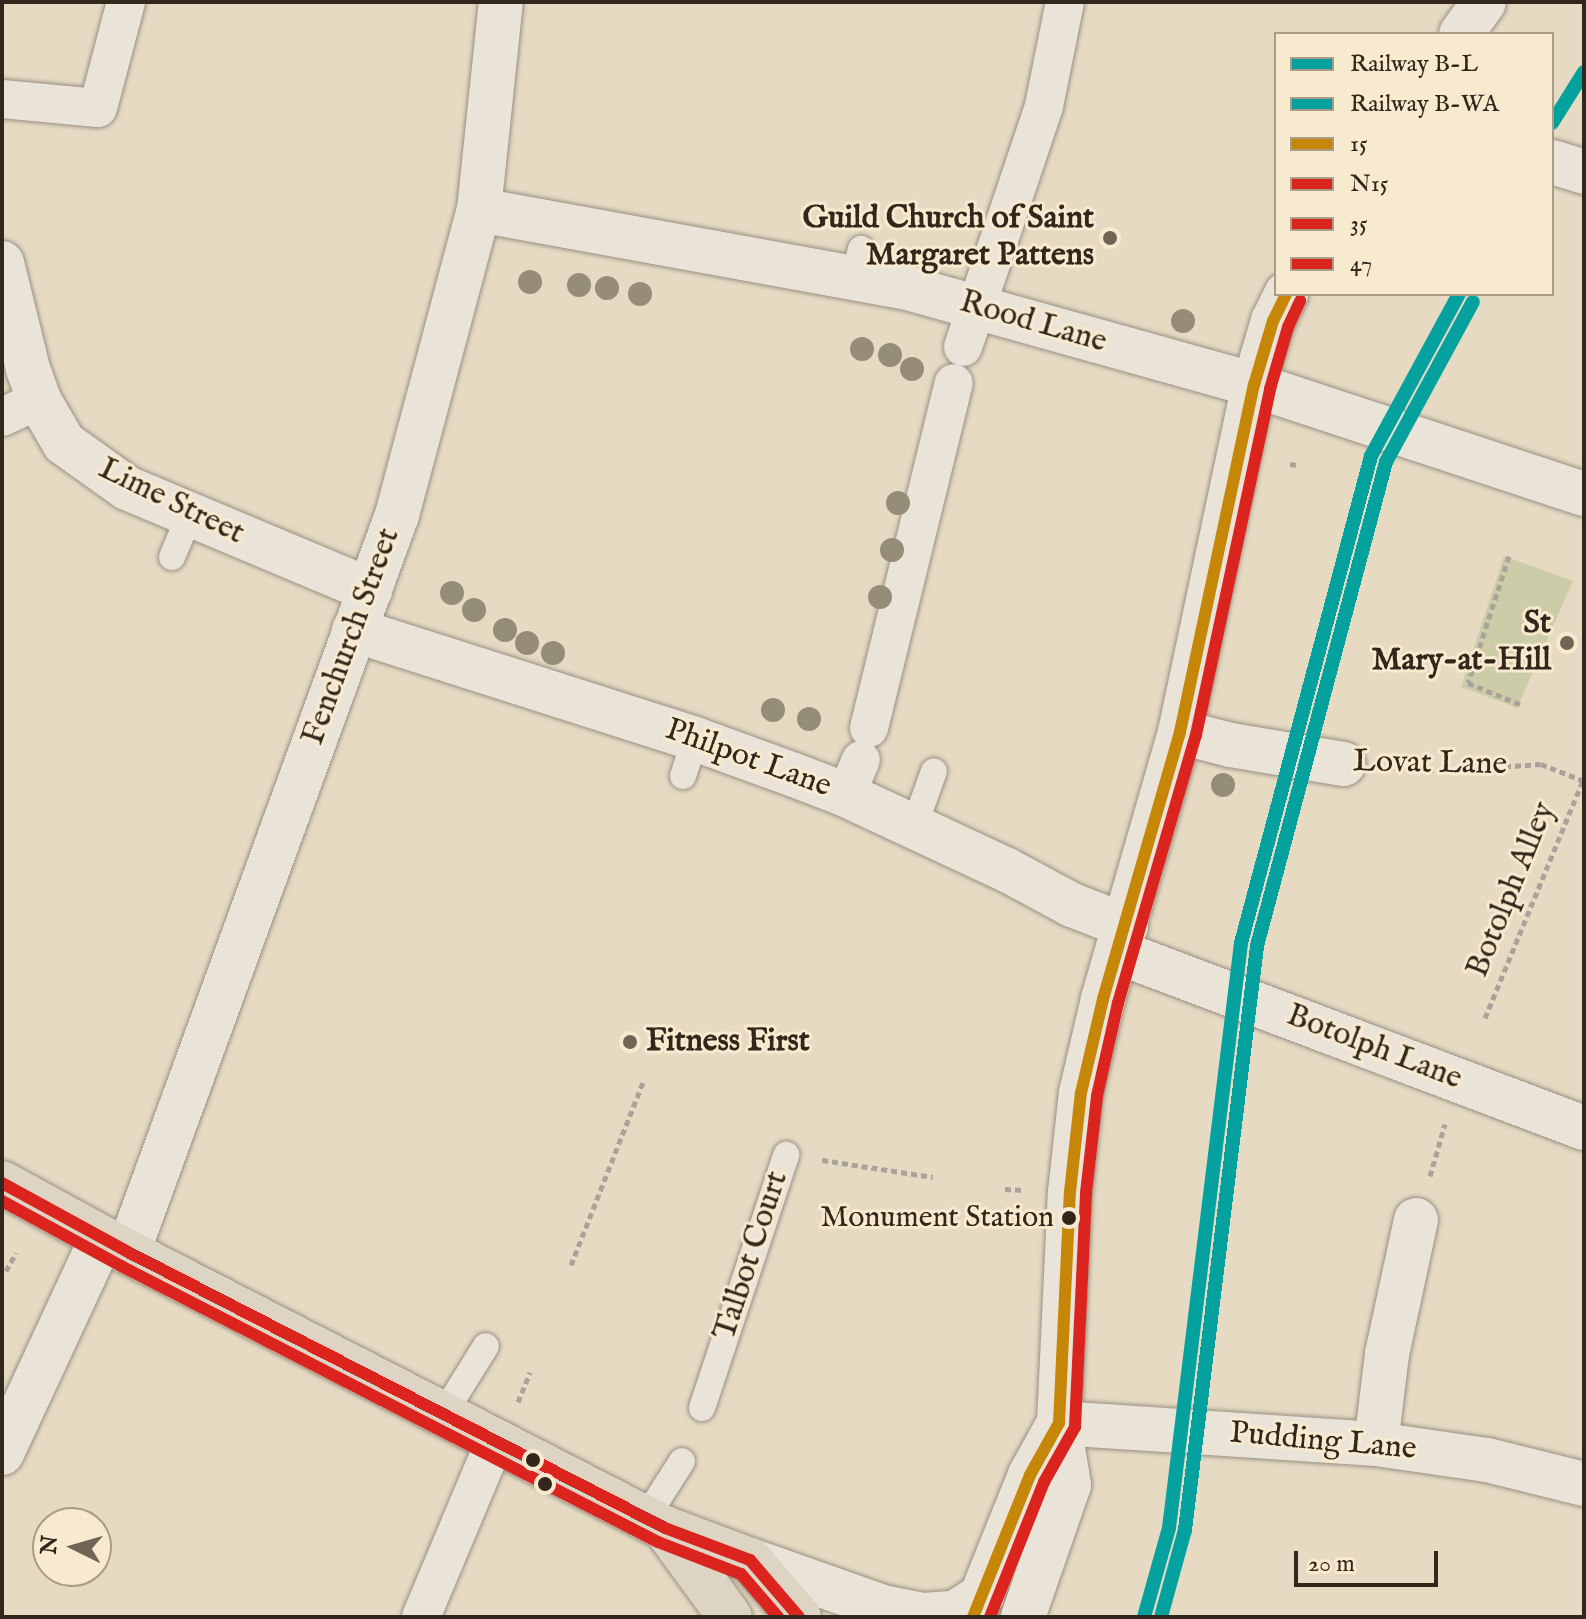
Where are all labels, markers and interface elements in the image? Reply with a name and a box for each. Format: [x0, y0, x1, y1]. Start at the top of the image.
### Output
legend [1274, 32, 1554, 296]
text: Railway B-L [1350, 49, 1478, 80]
text: Railway B-WA [1350, 89, 1499, 120]
text: 15 [1350, 129, 1368, 160]
text: N15 [1350, 169, 1388, 200]
place label: Guild Church of Saint Margaret Pattens [802, 201, 1094, 276]
text: 35 [1350, 209, 1368, 240]
marker: Guild Church of Saint Margaret Pattens [1101, 229, 1119, 247]
text: 47 [1350, 249, 1372, 280]
street label: Rood Lane [955, 284, 1111, 362]
street label: Lime Street [92, 450, 250, 554]
street label: Fenchurch Street [295, 523, 409, 751]
place label: St Mary-at-Hill [1371, 606, 1551, 681]
marker: St Mary-at-Hill [1558, 634, 1576, 652]
street label: Philpot Lane [660, 711, 836, 807]
street label: Lovat Lane [1353, 743, 1507, 785]
street label: Botolph Alley [1459, 797, 1565, 983]
street label: Botolph Lane [1281, 997, 1467, 1099]
place label: Fitness First [646, 1023, 810, 1061]
marker: Fitness First [621, 1033, 639, 1051]
street label: Talbot Court [707, 1167, 797, 1345]
place label: Monument Station [820, 1200, 1054, 1236]
marker: Monument Station [1061, 1210, 1077, 1226]
street label: Pudding Lane [1228, 1415, 1418, 1469]
unlabelled marker [525, 1452, 541, 1468]
unlabelled marker [537, 1476, 553, 1492]
north arrow [32, 1507, 112, 1587]
text: N [35, 1534, 65, 1556]
scale bar [1298, 1535, 1442, 1585]
text: 20 m [1308, 1549, 1355, 1580]

